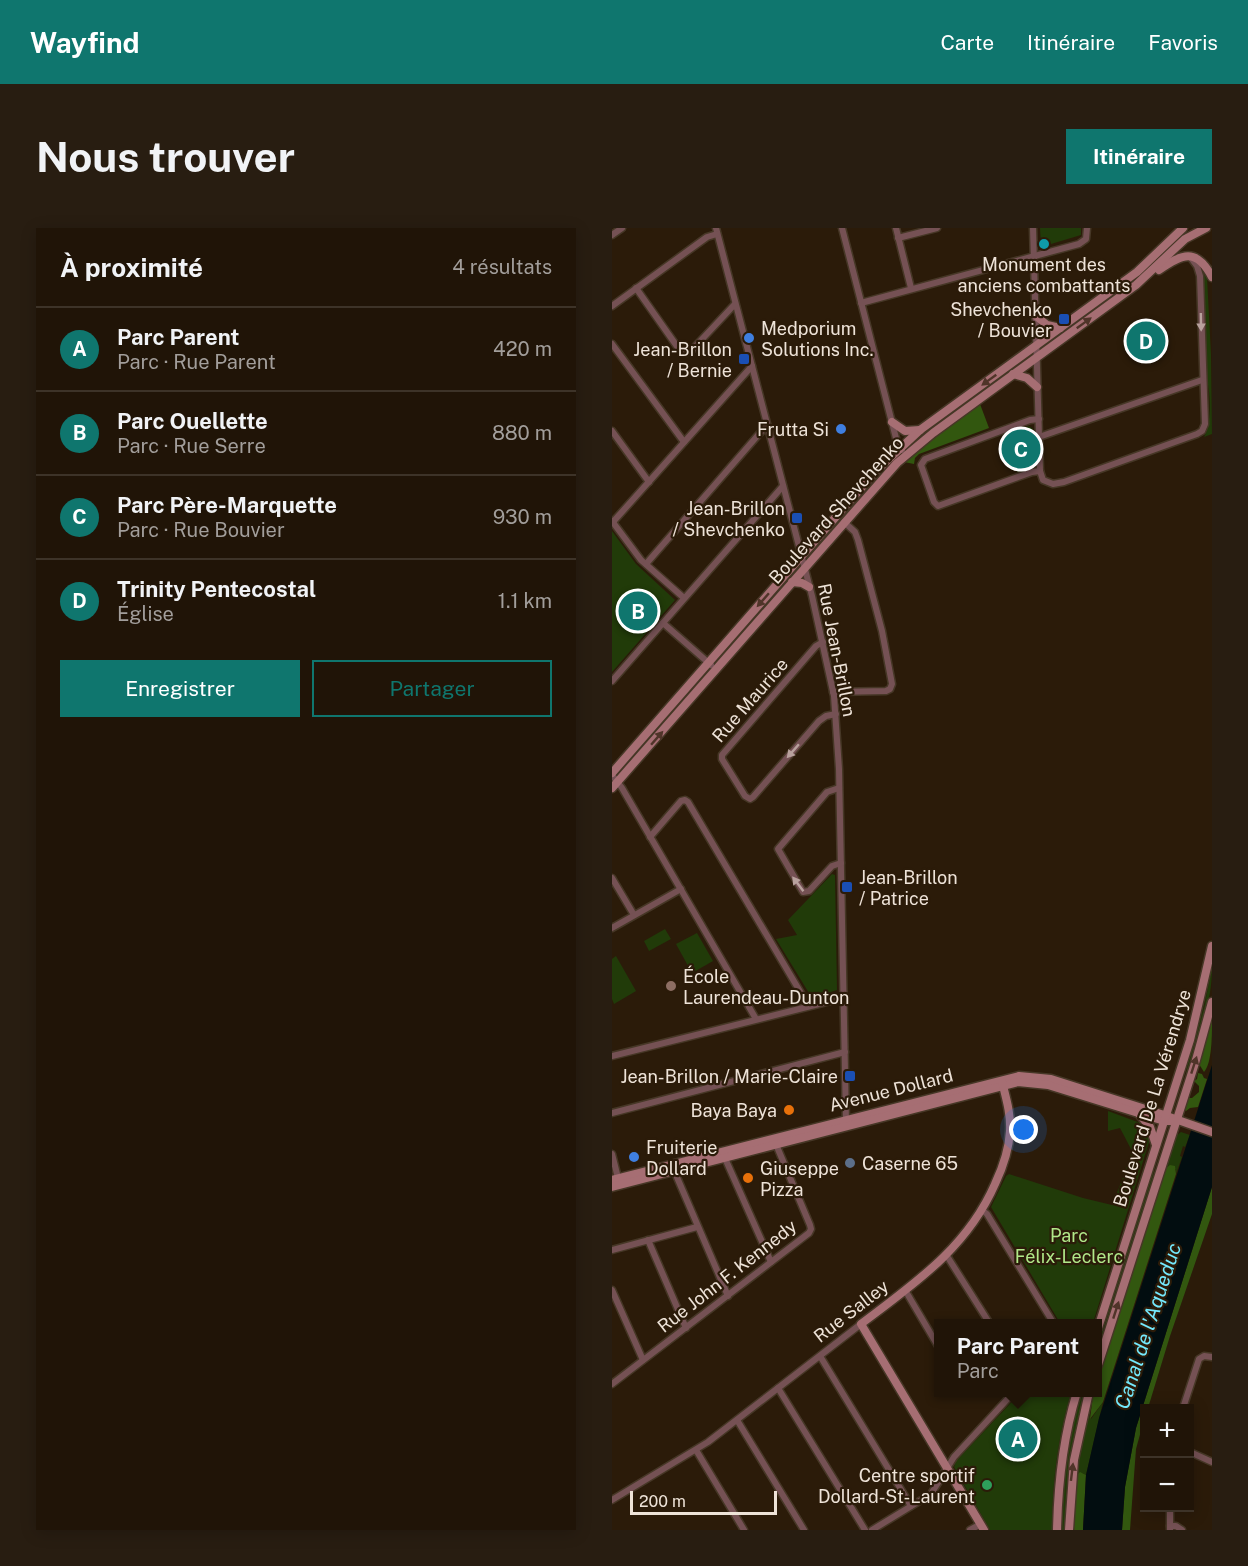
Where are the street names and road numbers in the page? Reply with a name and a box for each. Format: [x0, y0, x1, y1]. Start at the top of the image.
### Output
street label: Boulevard Shevchenko [764, 432, 908, 588]
street label: Rue Jean-Brillon [814, 581, 860, 719]
street label: Rue Maurice [708, 654, 792, 746]
street label: Boulevard De La Vérendrye [1109, 987, 1195, 1209]
street label: Avenue Dollard [827, 1064, 955, 1116]
street label: Rue John F. Kennedy [653, 1215, 801, 1337]
street label: Rue Salley [810, 1275, 893, 1347]

